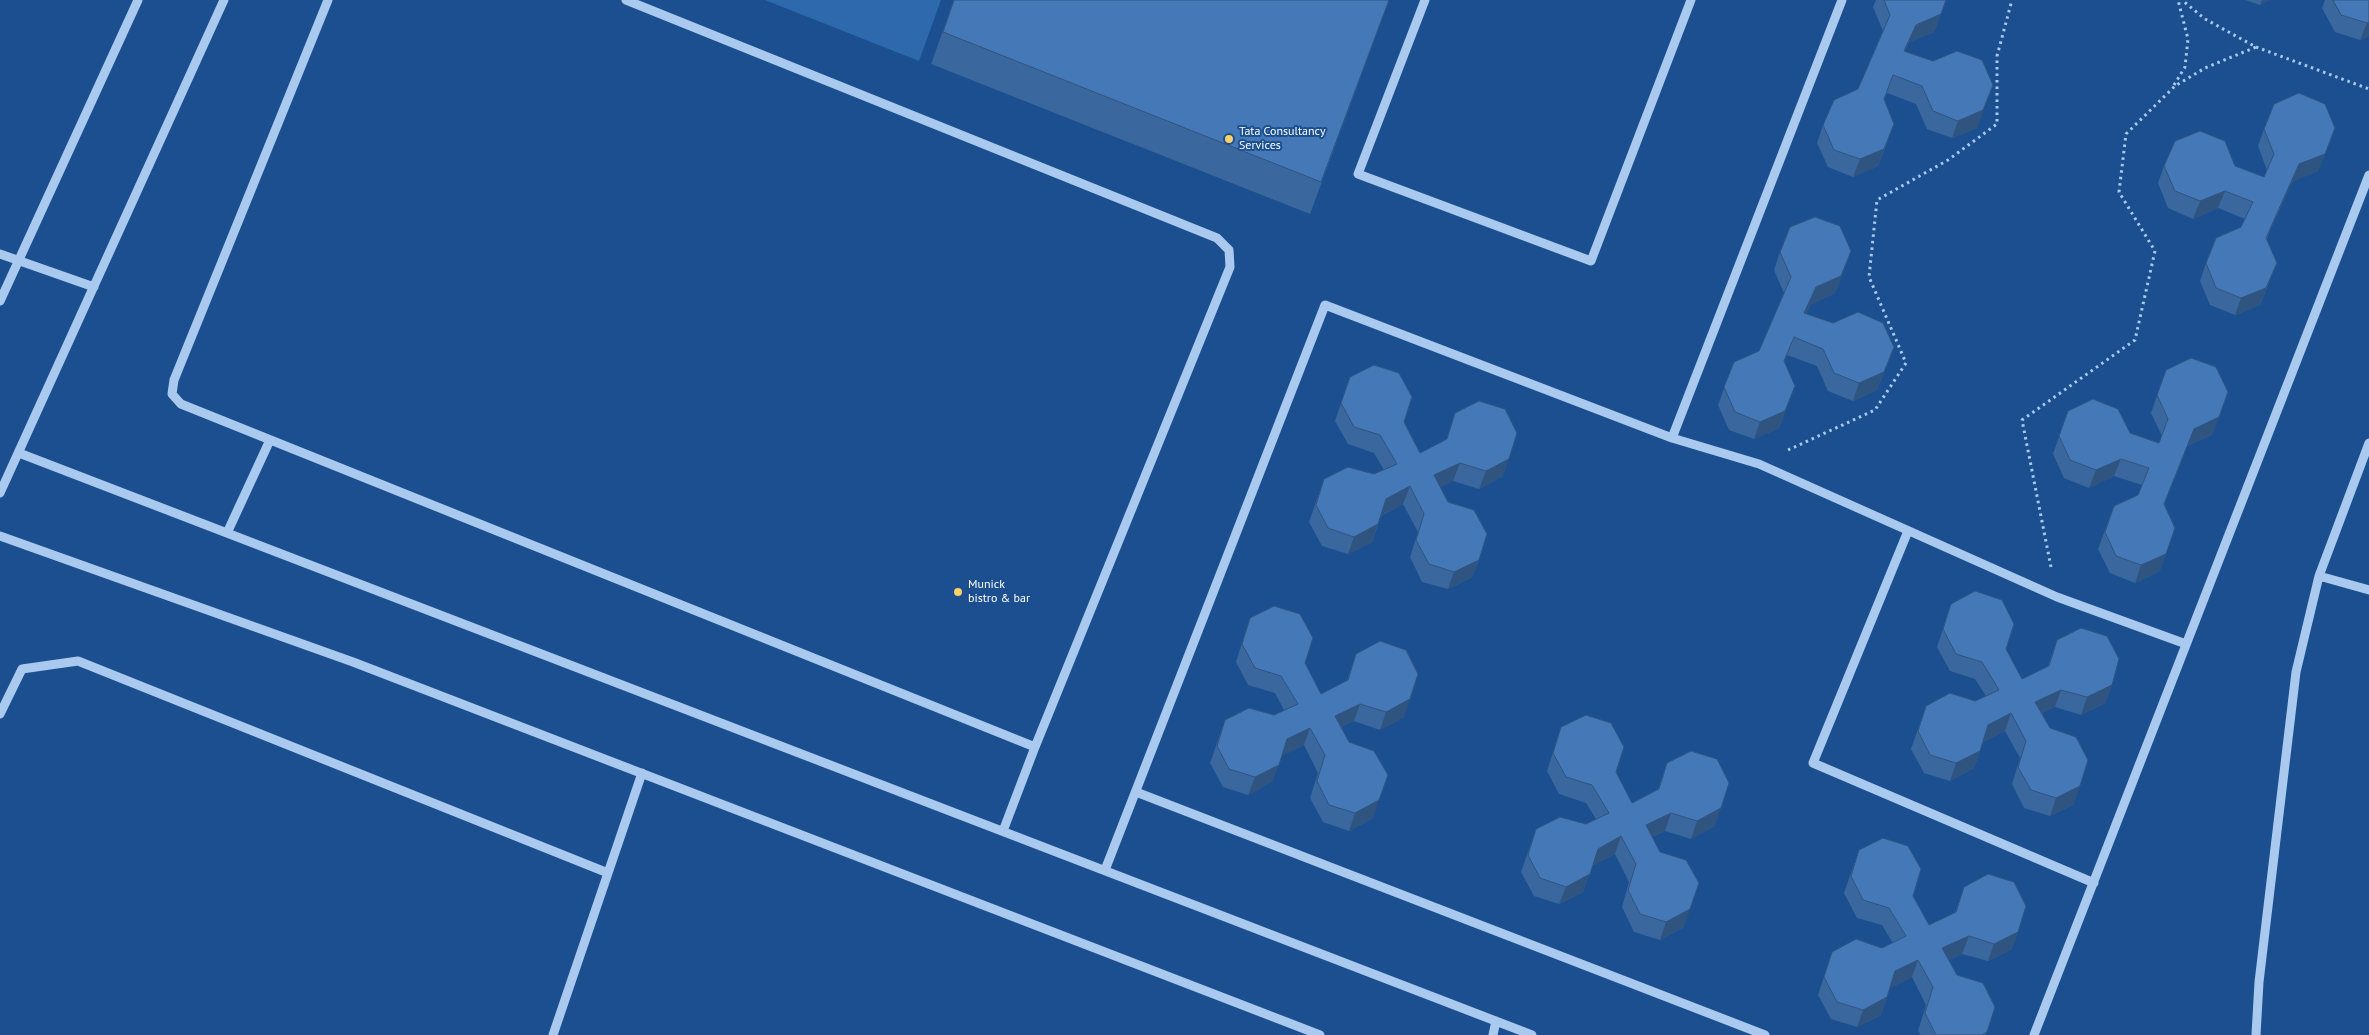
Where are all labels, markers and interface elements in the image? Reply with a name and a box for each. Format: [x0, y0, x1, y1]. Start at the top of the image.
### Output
place label: Tata Consultancy Services [1239, 125, 1325, 153]
marker: Tata Consultancy Services [1223, 133, 1235, 145]
place label: Munick bistro & bar [968, 578, 1030, 606]
marker: Munick bistro & bar [952, 586, 964, 598]

